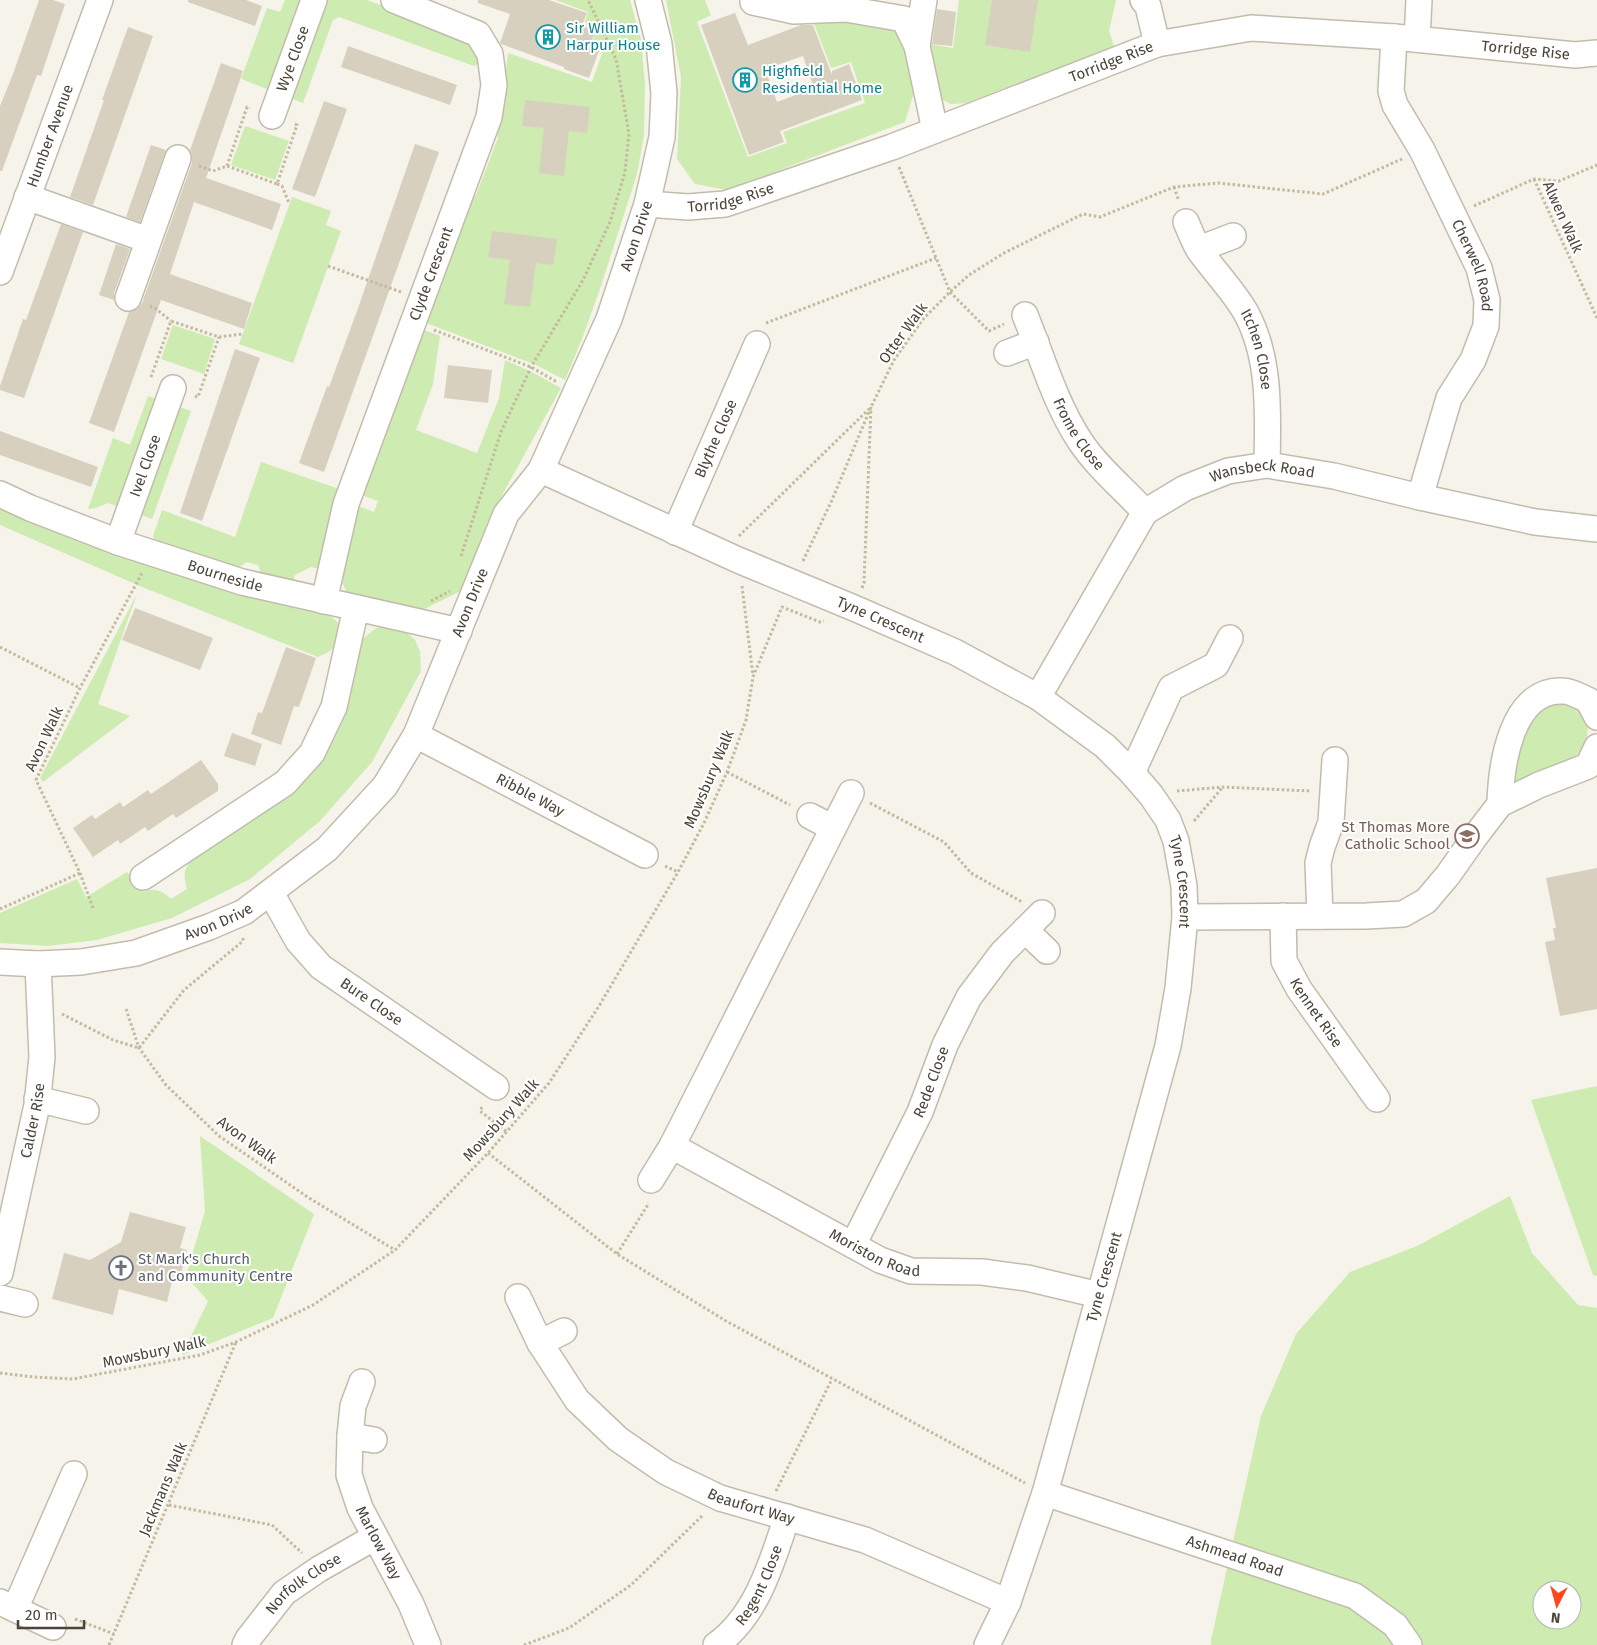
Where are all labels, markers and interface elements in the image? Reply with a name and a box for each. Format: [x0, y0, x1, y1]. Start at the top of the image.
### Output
place label: Sir William Harpur House [566, 19, 660, 54]
street label: Wye Close [273, 23, 313, 94]
building icon: Sir William Harpur House [535, 24, 561, 50]
street label: Torridge Rise [1067, 37, 1156, 86]
street label: Torridge Rise [1481, 37, 1571, 63]
place label: Highfield Residential Home [762, 62, 882, 97]
building icon: Highfield Residential Home [732, 67, 758, 93]
street label: Humber Avenue [23, 82, 77, 190]
street label: Alwen Walk [1539, 178, 1587, 256]
street label: Torridge Rise [687, 179, 776, 216]
street label: Avon Drive [617, 198, 656, 273]
street label: Cherwell Road [1448, 216, 1496, 312]
street label: Clyde Crescent [406, 224, 457, 323]
street label: Otter Walk [875, 299, 931, 367]
street label: Itchen Close [1237, 306, 1275, 391]
street label: Frome Close [1049, 395, 1108, 474]
street label: Blythe Close [691, 397, 741, 480]
street label: Ivel Close [126, 432, 165, 499]
street label: Wansbeck Road [1207, 456, 1316, 486]
street label: Bourneside [185, 556, 265, 595]
street label: Avon Drive [448, 565, 492, 640]
street label: Tyne Crescent [834, 593, 927, 647]
street label: Avon Walk [21, 703, 67, 774]
street label: Mowsbury Walk [680, 727, 738, 831]
street label: Ribble Way [493, 770, 568, 821]
place label: St Thomas More Catholic School [1341, 818, 1451, 853]
school or university icon: St Thomas More Catholic School [1454, 823, 1480, 849]
street label: Tyne Crescent [1166, 833, 1194, 930]
street label: Avon Drive [182, 899, 257, 944]
street label: Bure Close [337, 974, 406, 1029]
street label: Kennet Rise [1286, 975, 1347, 1051]
street label: Rede Close [910, 1044, 953, 1121]
street label: Mowsbury Walk [459, 1075, 543, 1165]
street label: Calder Rise [17, 1082, 48, 1160]
street label: Avon Walk [214, 1112, 281, 1168]
street label: Moriston Road [826, 1225, 920, 1280]
street label: Tyne Crescent [1082, 1229, 1126, 1324]
place label: St Mark's Church and Community Centre [138, 1250, 293, 1285]
church icon: St Mark's Church and Community Centre [108, 1255, 134, 1281]
street label: Mowsbury Walk [101, 1332, 208, 1372]
street label: Jackmans Walk [135, 1439, 191, 1539]
street label: Beaufort Way [705, 1484, 797, 1528]
street label: Marlow Way [352, 1503, 406, 1583]
street label: Ashmead Road [1184, 1532, 1286, 1581]
street label: Regent Close [732, 1543, 786, 1629]
street label: Norfolk Close [262, 1549, 344, 1618]
north arrow [1532, 1580, 1582, 1630]
scale bar [18, 1598, 84, 1630]
text: 20 m [25, 1606, 58, 1624]
text: N [1550, 1608, 1561, 1626]

